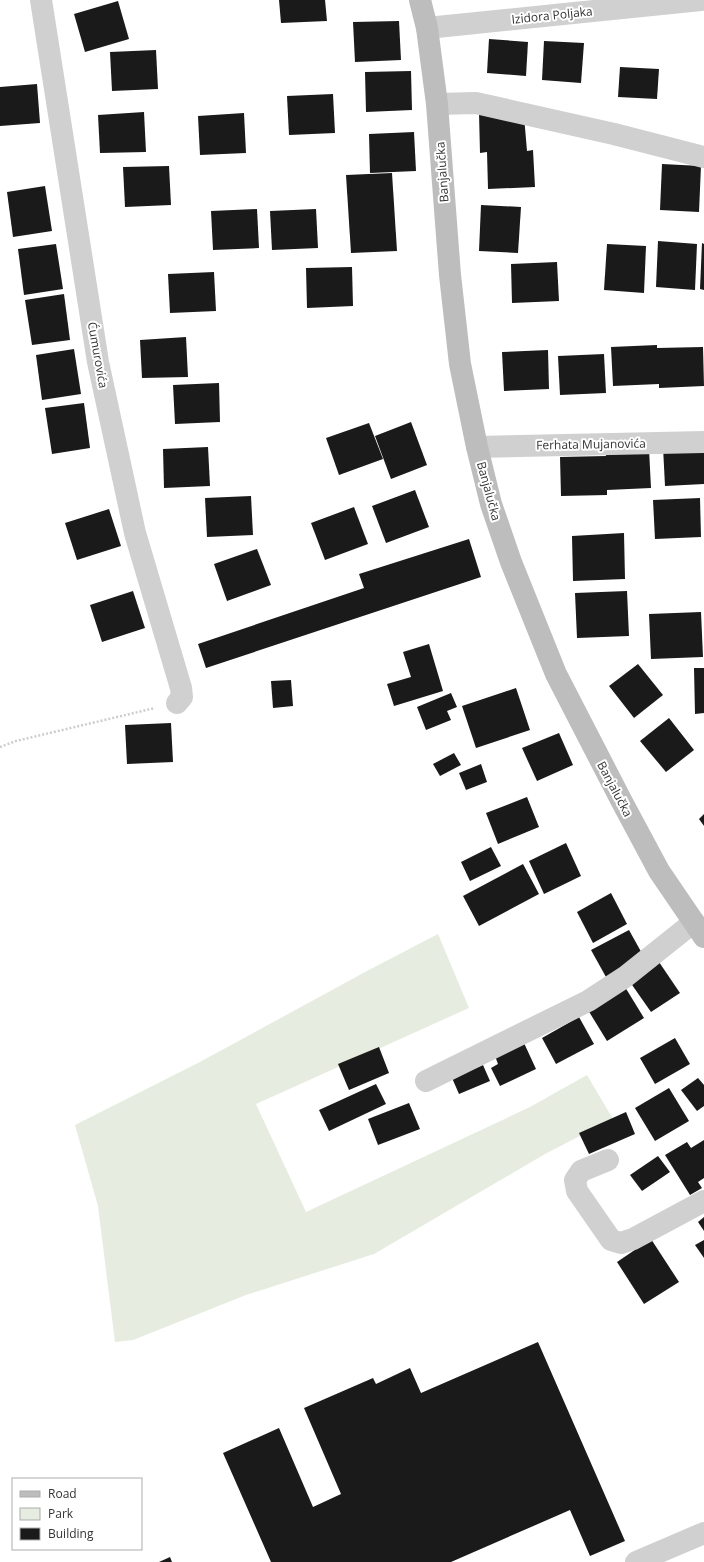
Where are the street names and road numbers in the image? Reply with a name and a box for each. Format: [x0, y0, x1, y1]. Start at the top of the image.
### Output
street label: Izidora Poljaka [511, 2, 593, 28]
street label: Banjalučka [431, 141, 453, 203]
street label: Ćumurovića [84, 321, 112, 389]
street label: Ferhata Mujanovića [536, 435, 646, 453]
street label: Banjalučka [473, 460, 505, 522]
street label: Banjalučka [593, 758, 637, 820]

